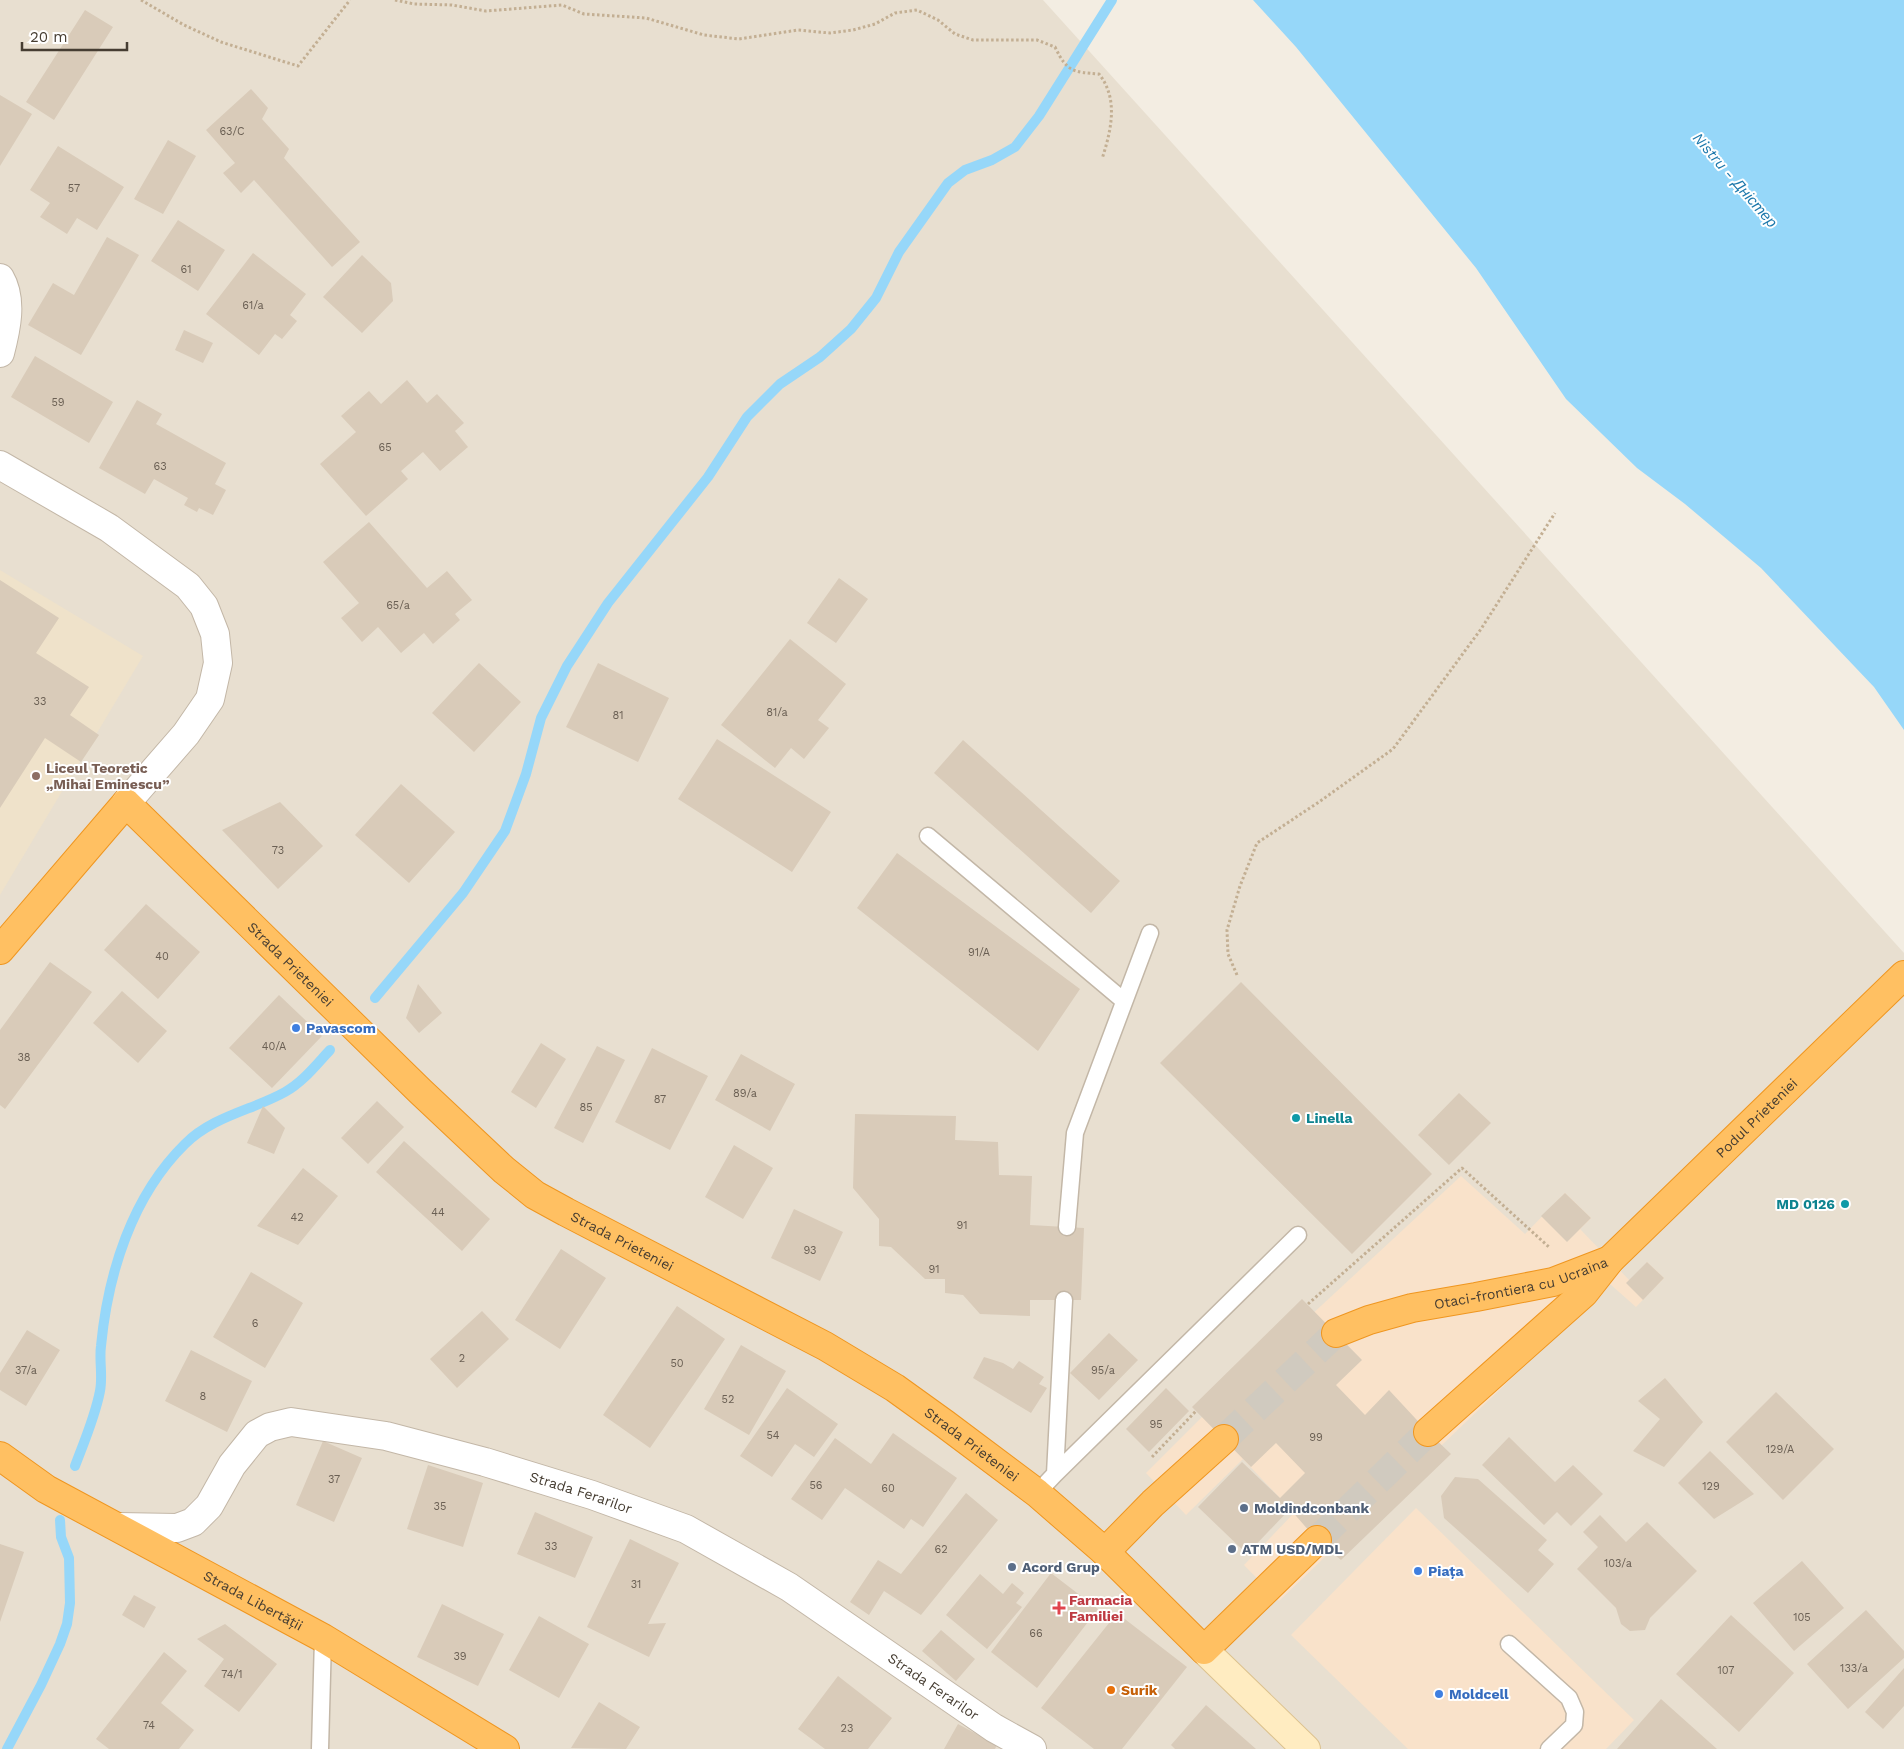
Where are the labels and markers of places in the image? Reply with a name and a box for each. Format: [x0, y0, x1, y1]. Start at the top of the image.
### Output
place label: Liceul Teoretic „Mihai Eminescu” [46, 760, 170, 792]
marker: Liceul Teoretic „Mihai Eminescu” [30, 770, 42, 782]
place label: Pavascom [306, 1020, 376, 1036]
marker: Pavascom [290, 1022, 302, 1034]
place label: Linella [1306, 1110, 1354, 1126]
marker: Linella [1290, 1112, 1302, 1124]
place label: MD 0126 [1776, 1196, 1835, 1212]
marker: MD 0126 [1839, 1198, 1851, 1210]
place label: Moldindconbank [1254, 1500, 1369, 1516]
marker: Moldindconbank [1238, 1502, 1250, 1514]
place label: ATM USD/MDL [1242, 1541, 1343, 1557]
marker: ATM USD/MDL [1226, 1543, 1238, 1555]
place label: Acord Grup [1022, 1559, 1100, 1575]
marker: Acord Grup [1006, 1561, 1018, 1573]
place label: Piața [1428, 1563, 1464, 1579]
marker: Piața [1412, 1565, 1424, 1577]
place label: Farmacia Familiei [1069, 1592, 1133, 1624]
marker: Farmacia Familiei [1053, 1602, 1065, 1614]
place label: Surik [1121, 1682, 1158, 1698]
marker: Surik [1105, 1684, 1117, 1696]
place label: Moldcell [1449, 1686, 1509, 1702]
marker: Moldcell [1433, 1688, 1445, 1700]

